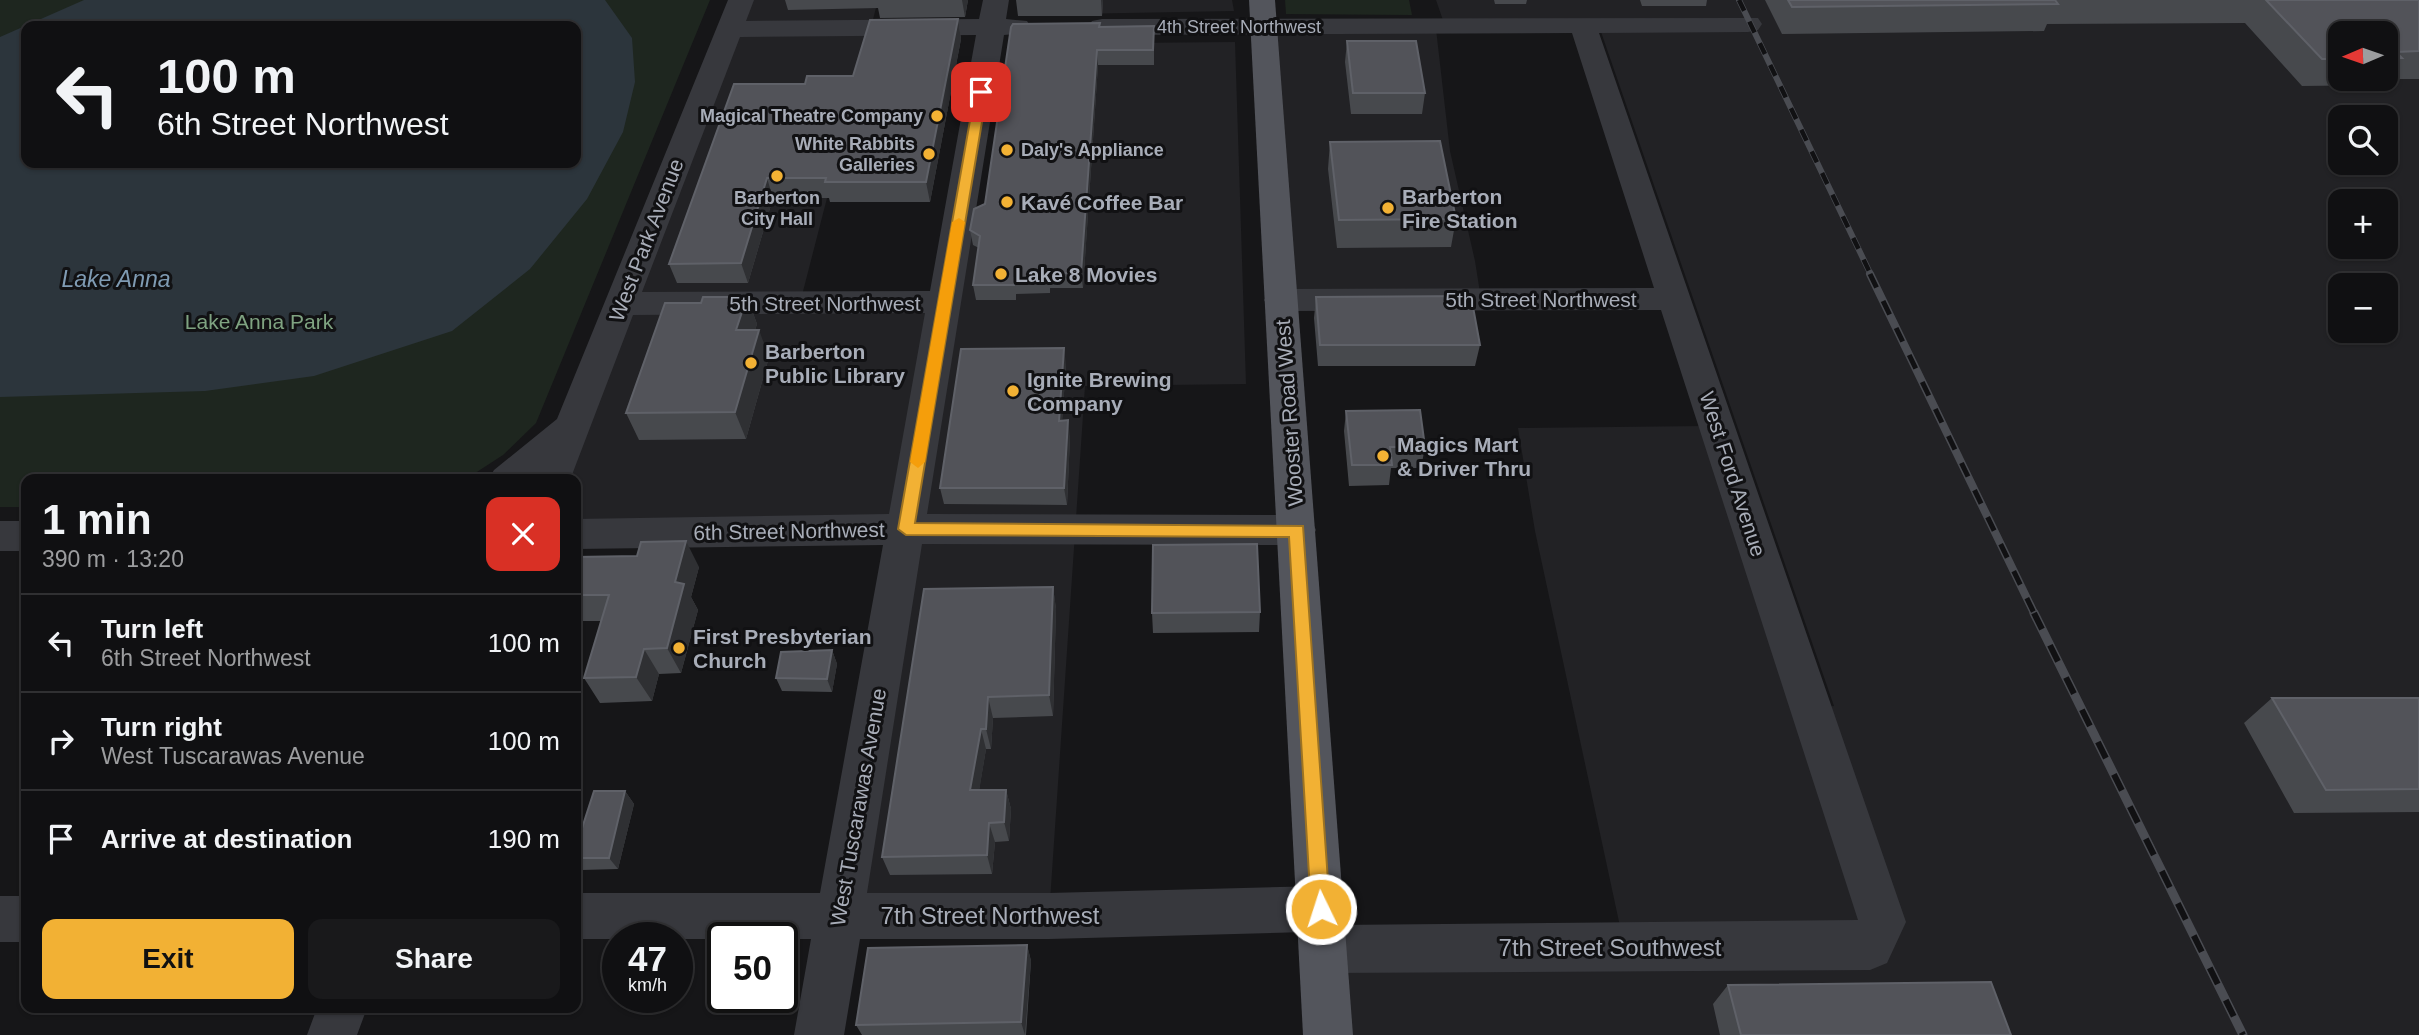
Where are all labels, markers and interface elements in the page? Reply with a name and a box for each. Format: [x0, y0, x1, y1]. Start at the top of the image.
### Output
street label: 4th Street Northwest [1157, 17, 1321, 37]
north arrow [2328, 21, 2398, 91]
map controls [2328, 21, 2398, 343]
icon: left [42, 49, 133, 140]
text: 100 m [157, 49, 296, 103]
pin [951, 62, 1011, 122]
icon: arrive [962, 73, 1000, 111]
button: search [2328, 105, 2398, 175]
text: 6th Street Northwest [157, 106, 449, 142]
place label: Magical Theatre Company [700, 106, 923, 126]
marker: Magical Theatre Company [929, 108, 945, 124]
place label: White Rabbits Galleries [795, 134, 915, 175]
place label: Daly's Appliance [1021, 140, 1164, 160]
marker: Daly's Appliance [999, 142, 1015, 158]
marker: White Rabbits Galleries [921, 146, 937, 162]
street label: West Park Avenue [604, 156, 688, 324]
marker: Barberton City Hall [769, 168, 785, 184]
place label: Barberton Fire Station [1402, 185, 1518, 232]
place label: Barberton City Hall [734, 188, 820, 229]
button: + [2328, 189, 2398, 259]
place label: Kavé Coffee Bar [1021, 191, 1183, 214]
marker: Kavé Coffee Bar [999, 194, 1015, 210]
marker: Barberton Fire Station [1380, 200, 1396, 216]
place label: Lake 8 Movies [1015, 263, 1157, 286]
water label: Lake Anna [61, 266, 171, 292]
marker: Lake 8 Movies [993, 266, 1009, 282]
button: − [2328, 273, 2398, 343]
street label: 5th Street Northwest [1445, 288, 1637, 311]
street label: 5th Street Northwest [729, 292, 921, 315]
park label: Lake Anna Park [185, 310, 334, 333]
street label: Wooster Road West [1271, 319, 1307, 507]
place label: Barberton Public Library [765, 340, 905, 387]
marker: Barberton Public Library [743, 355, 759, 371]
place label: Ignite Brewing Company [1027, 368, 1172, 415]
marker: Ignite Brewing Company [1005, 383, 1021, 399]
street label: West Ford Avenue [1695, 389, 1771, 559]
place label: Magics Mart & Driver Thru [1397, 433, 1531, 480]
marker: Magics Mart & Driver Thru [1375, 448, 1391, 464]
text: 1 min [42, 496, 152, 543]
button: close [486, 497, 560, 571]
street label: 6th Street Northwest [693, 518, 885, 544]
text: 390 m · 13:20 [42, 546, 184, 572]
text: Turn left [101, 614, 203, 644]
icon: left [42, 624, 80, 662]
place label: First Presbyterian Church [693, 625, 872, 672]
text: 100 m [488, 628, 560, 658]
marker: First Presbyterian Church [671, 640, 687, 656]
text: 6th Street Northwest [101, 645, 311, 671]
street label: West Tuscarawas Avenue [826, 686, 890, 928]
text: Turn right [101, 712, 222, 742]
icon: right [42, 722, 80, 760]
text: 100 m [488, 726, 560, 756]
text: West Tuscarawas Avenue [101, 743, 365, 769]
icon: arrive [42, 820, 80, 858]
text: Arrive at destination [101, 824, 352, 854]
text: 190 m [488, 824, 560, 854]
position arrow [1284, 872, 1358, 946]
street label: 7th Street Northwest [881, 902, 1100, 929]
button: Exit [42, 919, 294, 999]
button: Share [308, 919, 560, 999]
speed limit sign: 50 [707, 922, 798, 1013]
street label: 7th Street Southwest [1499, 934, 1722, 961]
text: 47 [628, 939, 667, 978]
text: km/h [628, 975, 667, 995]

